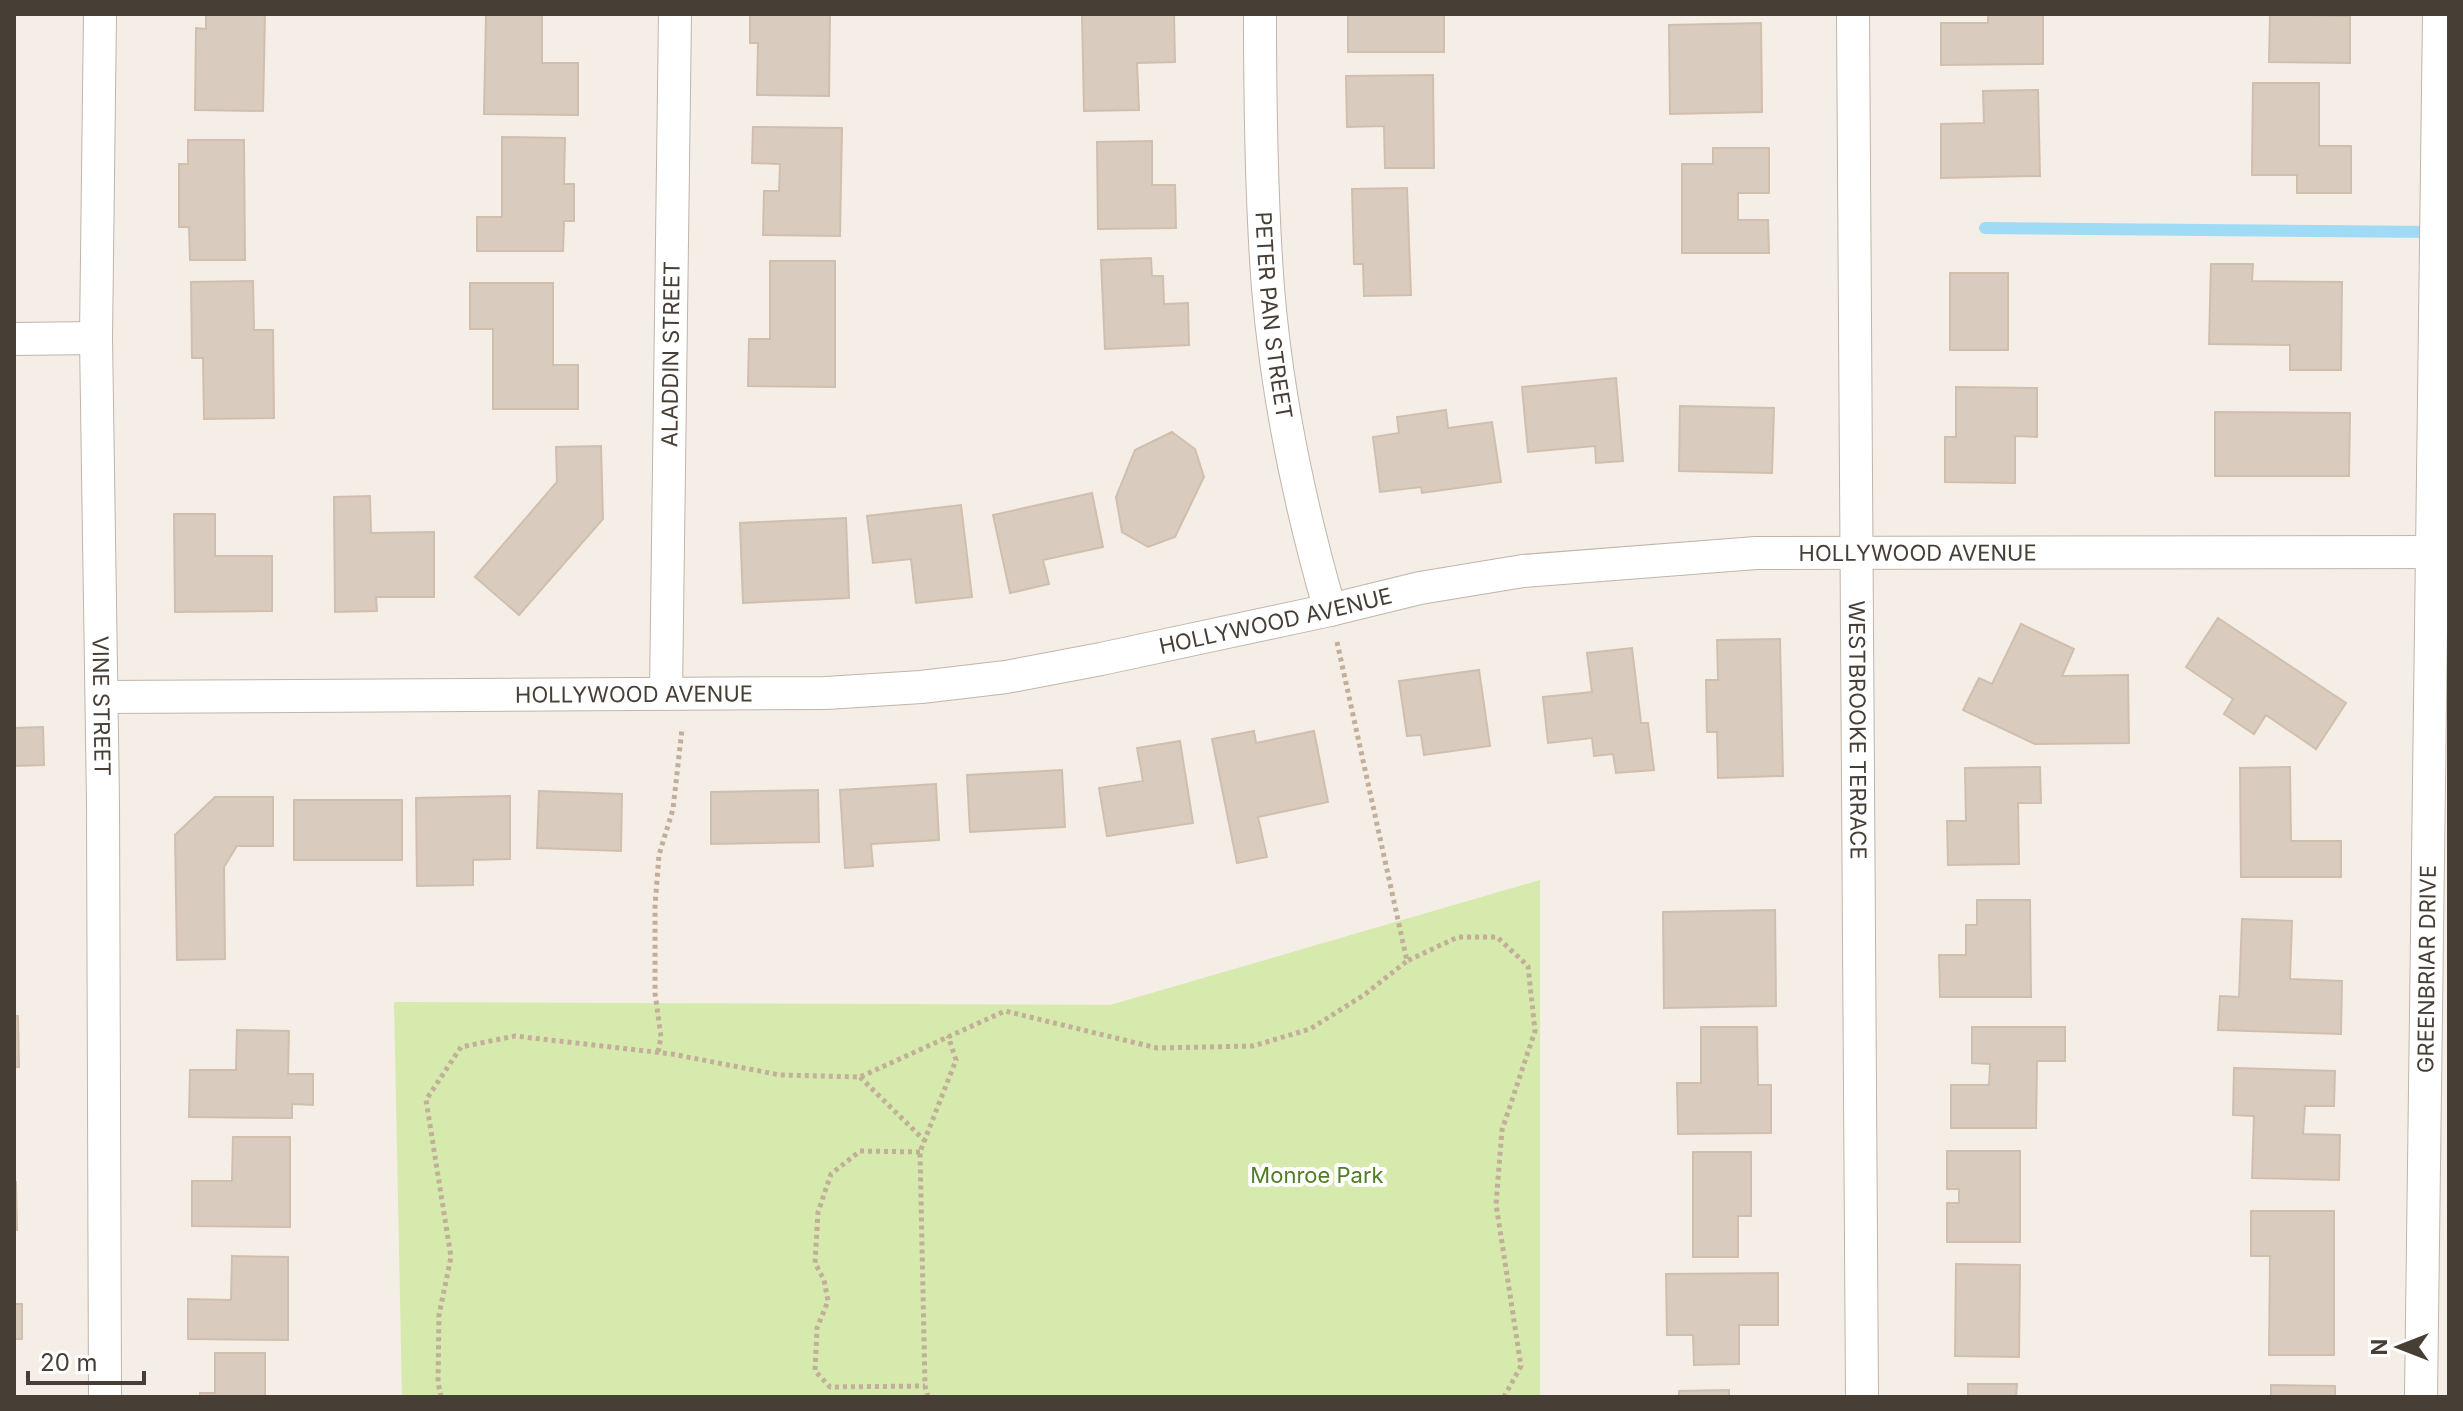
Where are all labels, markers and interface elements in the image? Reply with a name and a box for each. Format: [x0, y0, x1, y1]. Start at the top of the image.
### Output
street label: PETER PAN STREET [1250, 211, 1298, 421]
street label: ALADDIN STREET [656, 261, 685, 447]
street label: HOLLYWOOD AVENUE [1799, 540, 2037, 566]
street label: HOLLYWOOD AVENUE [1156, 582, 1395, 659]
street label: WESTBROOKE TERRACE [1844, 600, 1872, 860]
street label: VINE STREET [87, 636, 116, 776]
street label: HOLLYWOOD AVENUE [515, 680, 753, 708]
street label: GREENBRIAR DRIVE [2412, 865, 2441, 1073]
park label: Monroe Park [1250, 1162, 1384, 1188]
north arrow [2359, 1307, 2439, 1387]
scale bar [28, 1335, 144, 1385]
text: N [2366, 1339, 2392, 1355]
text: 20 m [40, 1348, 98, 1377]

